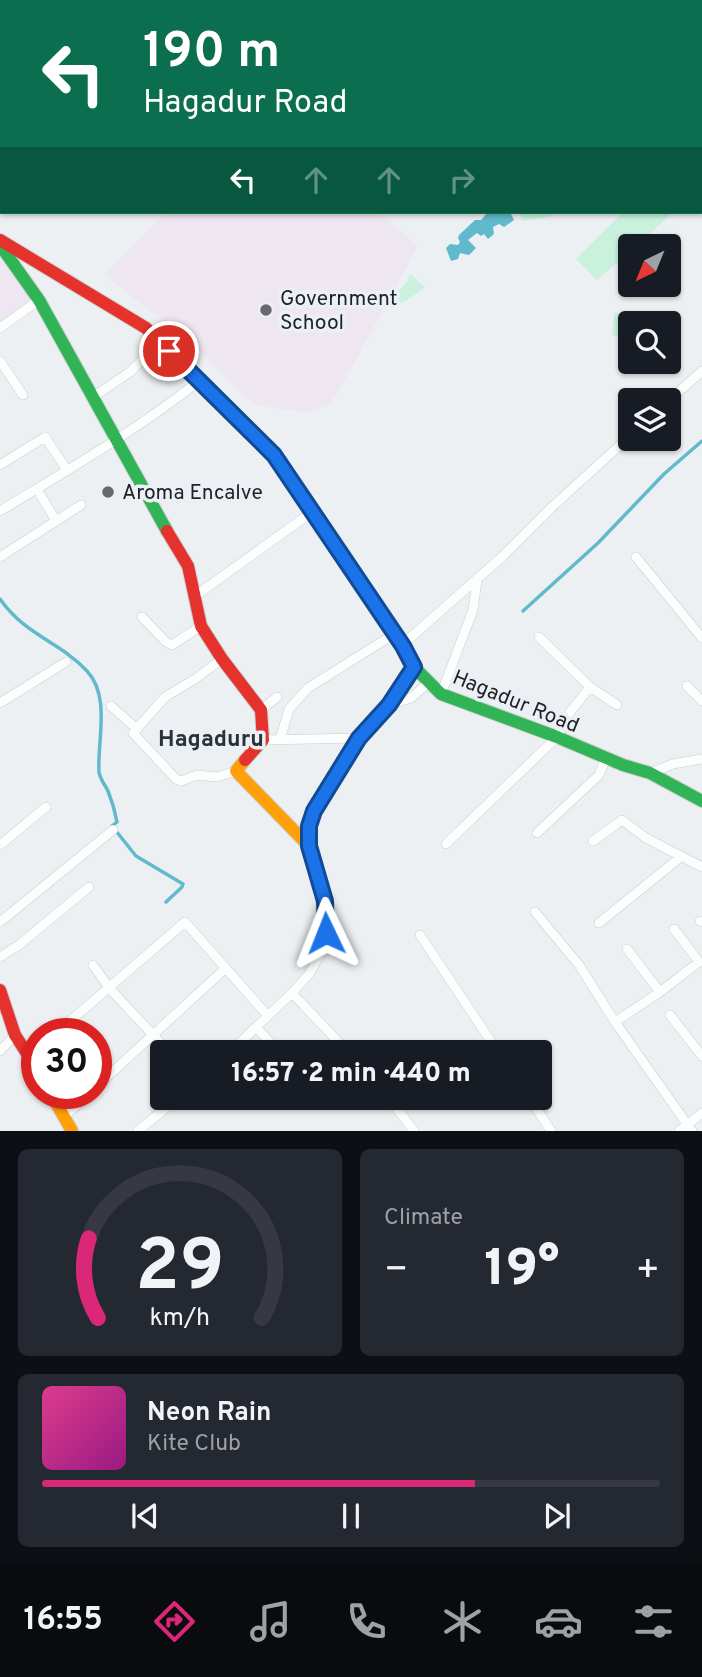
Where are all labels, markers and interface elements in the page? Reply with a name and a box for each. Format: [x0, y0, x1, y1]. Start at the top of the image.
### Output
text: 190 m [143, 23, 280, 85]
icon: left [28, 28, 119, 119]
text: Hagadur Road [143, 84, 348, 124]
icon: left [224, 161, 262, 199]
icon: ahead [297, 161, 335, 199]
icon: ahead [370, 161, 408, 199]
icon: right [443, 161, 481, 199]
north arrow [618, 234, 681, 298]
map controls [618, 234, 681, 451]
place label: Government School [280, 286, 397, 337]
marker: Government School [258, 302, 274, 318]
button: search [618, 311, 681, 374]
pin [139, 321, 199, 381]
icon: arrive [150, 332, 188, 370]
button: layers [618, 388, 681, 451]
place label: Aroma Encalve [122, 480, 263, 507]
marker: Aroma Encalve [100, 484, 116, 500]
street label: Hagadur Road [448, 665, 583, 740]
district label: Hagaduru [158, 726, 264, 755]
position arrow [289, 896, 363, 970]
speed limit sign: 30 [21, 1018, 112, 1109]
text: 16:57 · 2 min · 440 m [231, 1058, 471, 1091]
text: Climate [384, 1204, 463, 1233]
text: 29 [135, 1225, 225, 1317]
text: 19° [484, 1238, 560, 1304]
text: − [384, 1247, 409, 1296]
text: + [635, 1247, 660, 1296]
text: km/h [150, 1303, 210, 1335]
text: Neon Rain [147, 1397, 272, 1430]
text: Kite Club [147, 1430, 241, 1459]
icon: previous [126, 1497, 164, 1535]
icon: pause [332, 1497, 370, 1535]
icon: next [538, 1497, 576, 1535]
icon: directions [150, 1597, 199, 1646]
icon: music [246, 1597, 295, 1646]
icon: phone [342, 1597, 391, 1646]
icon: climate [438, 1597, 487, 1646]
icon: car [534, 1597, 583, 1646]
icon: filters [629, 1597, 678, 1646]
text: 16:55 [23, 1601, 103, 1641]

